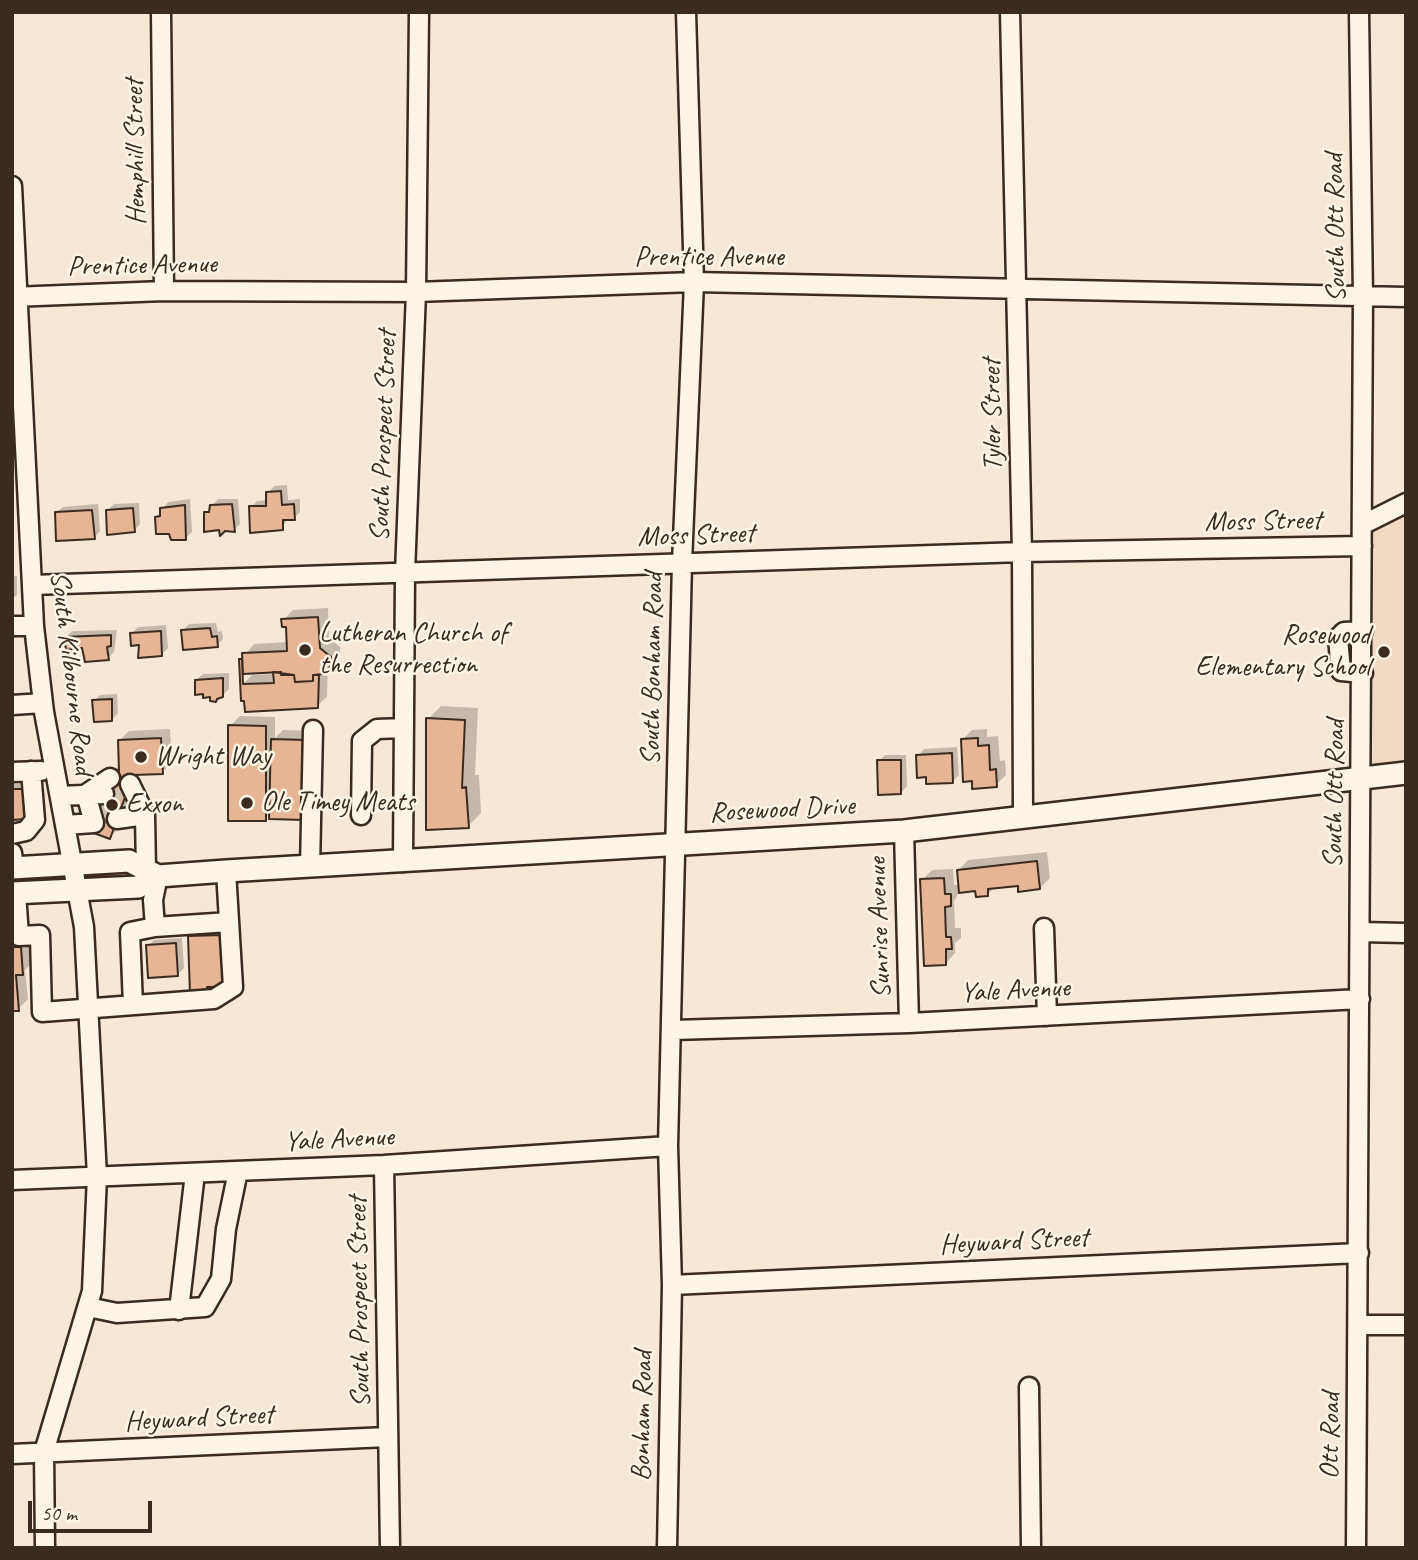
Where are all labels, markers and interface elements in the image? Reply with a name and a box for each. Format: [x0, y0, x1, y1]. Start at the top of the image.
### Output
street label: Hemphill Street [118, 79, 154, 225]
street label: South Ott Road [1318, 153, 1354, 303]
street label: Prentice Avenue [634, 241, 784, 275]
street label: Prentice Avenue [67, 248, 217, 284]
street label: South Prospect Street [364, 330, 404, 542]
street label: Tyler Street [975, 358, 1011, 472]
street label: Moss Street [1204, 504, 1322, 540]
street label: Moss Street [637, 517, 755, 555]
street label: South Kilbourne Road [42, 570, 100, 776]
street label: South Bonham Road [635, 572, 671, 766]
place label: Lutheran Church of the Resurrection [319, 617, 507, 683]
place label: Rosewood Elementary School [1195, 619, 1370, 685]
marker: Lutheran Church of the Resurrection [297, 642, 313, 658]
marker: Rosewood Elementary School [1376, 644, 1392, 660]
street label: South Ott Road [1317, 719, 1353, 869]
place label: Wright Way [155, 740, 271, 774]
marker: Wright Way [133, 749, 149, 765]
place label: Ole Timey Meats [261, 786, 415, 820]
place label: Exxon [126, 788, 183, 822]
street label: Rosewood Drive [708, 789, 856, 831]
marker: Ole Timey Meats [239, 795, 255, 811]
marker: Exxon [104, 797, 120, 813]
street label: Sunrise Avenue [861, 857, 899, 999]
street label: Yale Avenue [960, 971, 1070, 1011]
street label: Yale Avenue [284, 1120, 394, 1160]
street label: South Prospect Street [341, 1196, 379, 1408]
street label: Heyward Street [939, 1221, 1089, 1263]
street label: Bonham Road [625, 1351, 661, 1481]
street label: Ott Road [1313, 1392, 1349, 1480]
street label: Heyward Street [124, 1398, 274, 1440]
scale bar [32, 1486, 156, 1530]
text: 50 m [41, 1500, 77, 1526]

